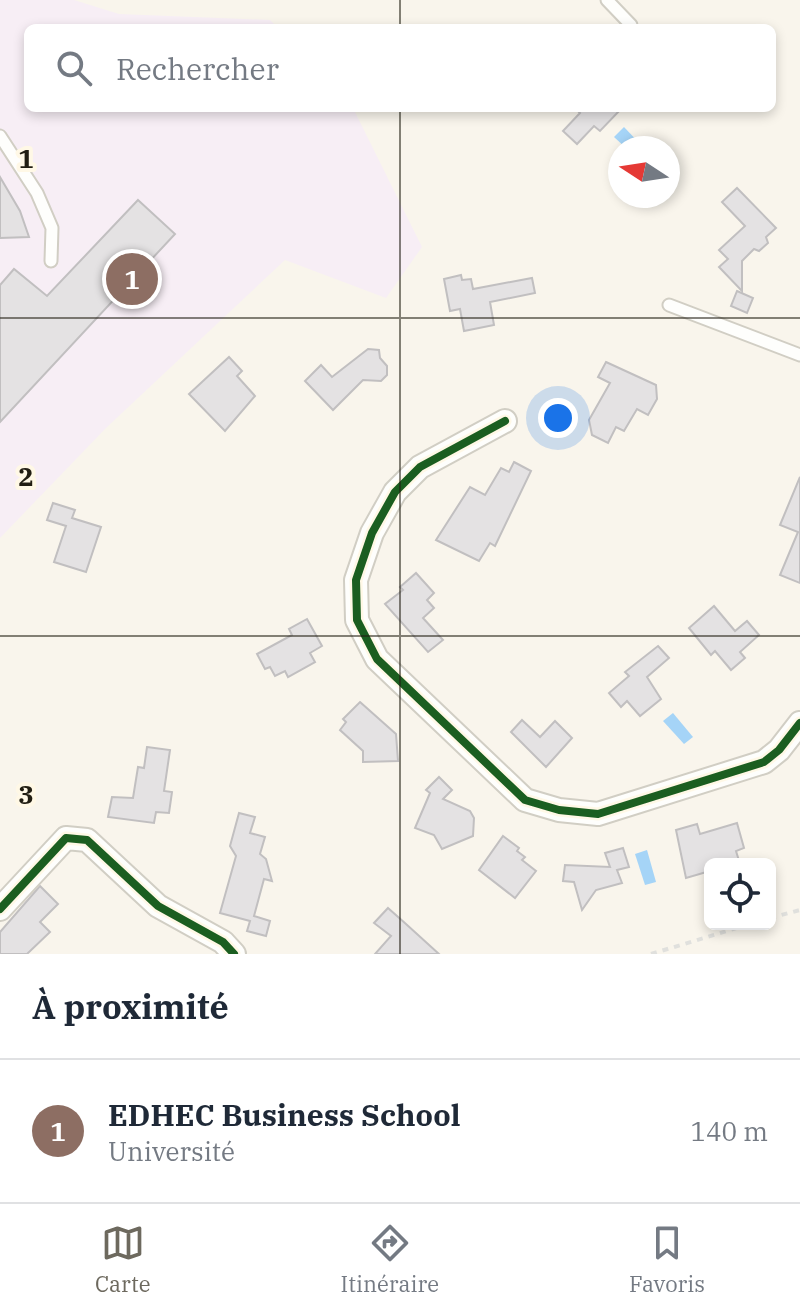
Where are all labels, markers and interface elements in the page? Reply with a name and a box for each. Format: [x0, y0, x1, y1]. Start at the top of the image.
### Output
search box [24, 24, 776, 112]
icon: search [52, 46, 96, 90]
text: Rechercher [116, 49, 279, 88]
north arrow [608, 136, 680, 208]
text: 1 [18, 141, 34, 175]
pin: 1 [106, 249, 158, 309]
your location [538, 398, 578, 438]
text: 2 [18, 459, 34, 493]
text: 3 [18, 777, 34, 811]
map controls [704, 858, 776, 930]
button: locate [704, 858, 776, 930]
text: À proximité [32, 984, 229, 1028]
text: EDHEC Business School [108, 1095, 460, 1134]
text: 1 [50, 1114, 66, 1148]
text: 140 m [690, 1114, 768, 1148]
text: Université [108, 1134, 235, 1168]
tab: Carte [95, 1221, 151, 1298]
tab: Itinéraire [341, 1221, 439, 1298]
tab: Favoris [629, 1221, 705, 1298]

